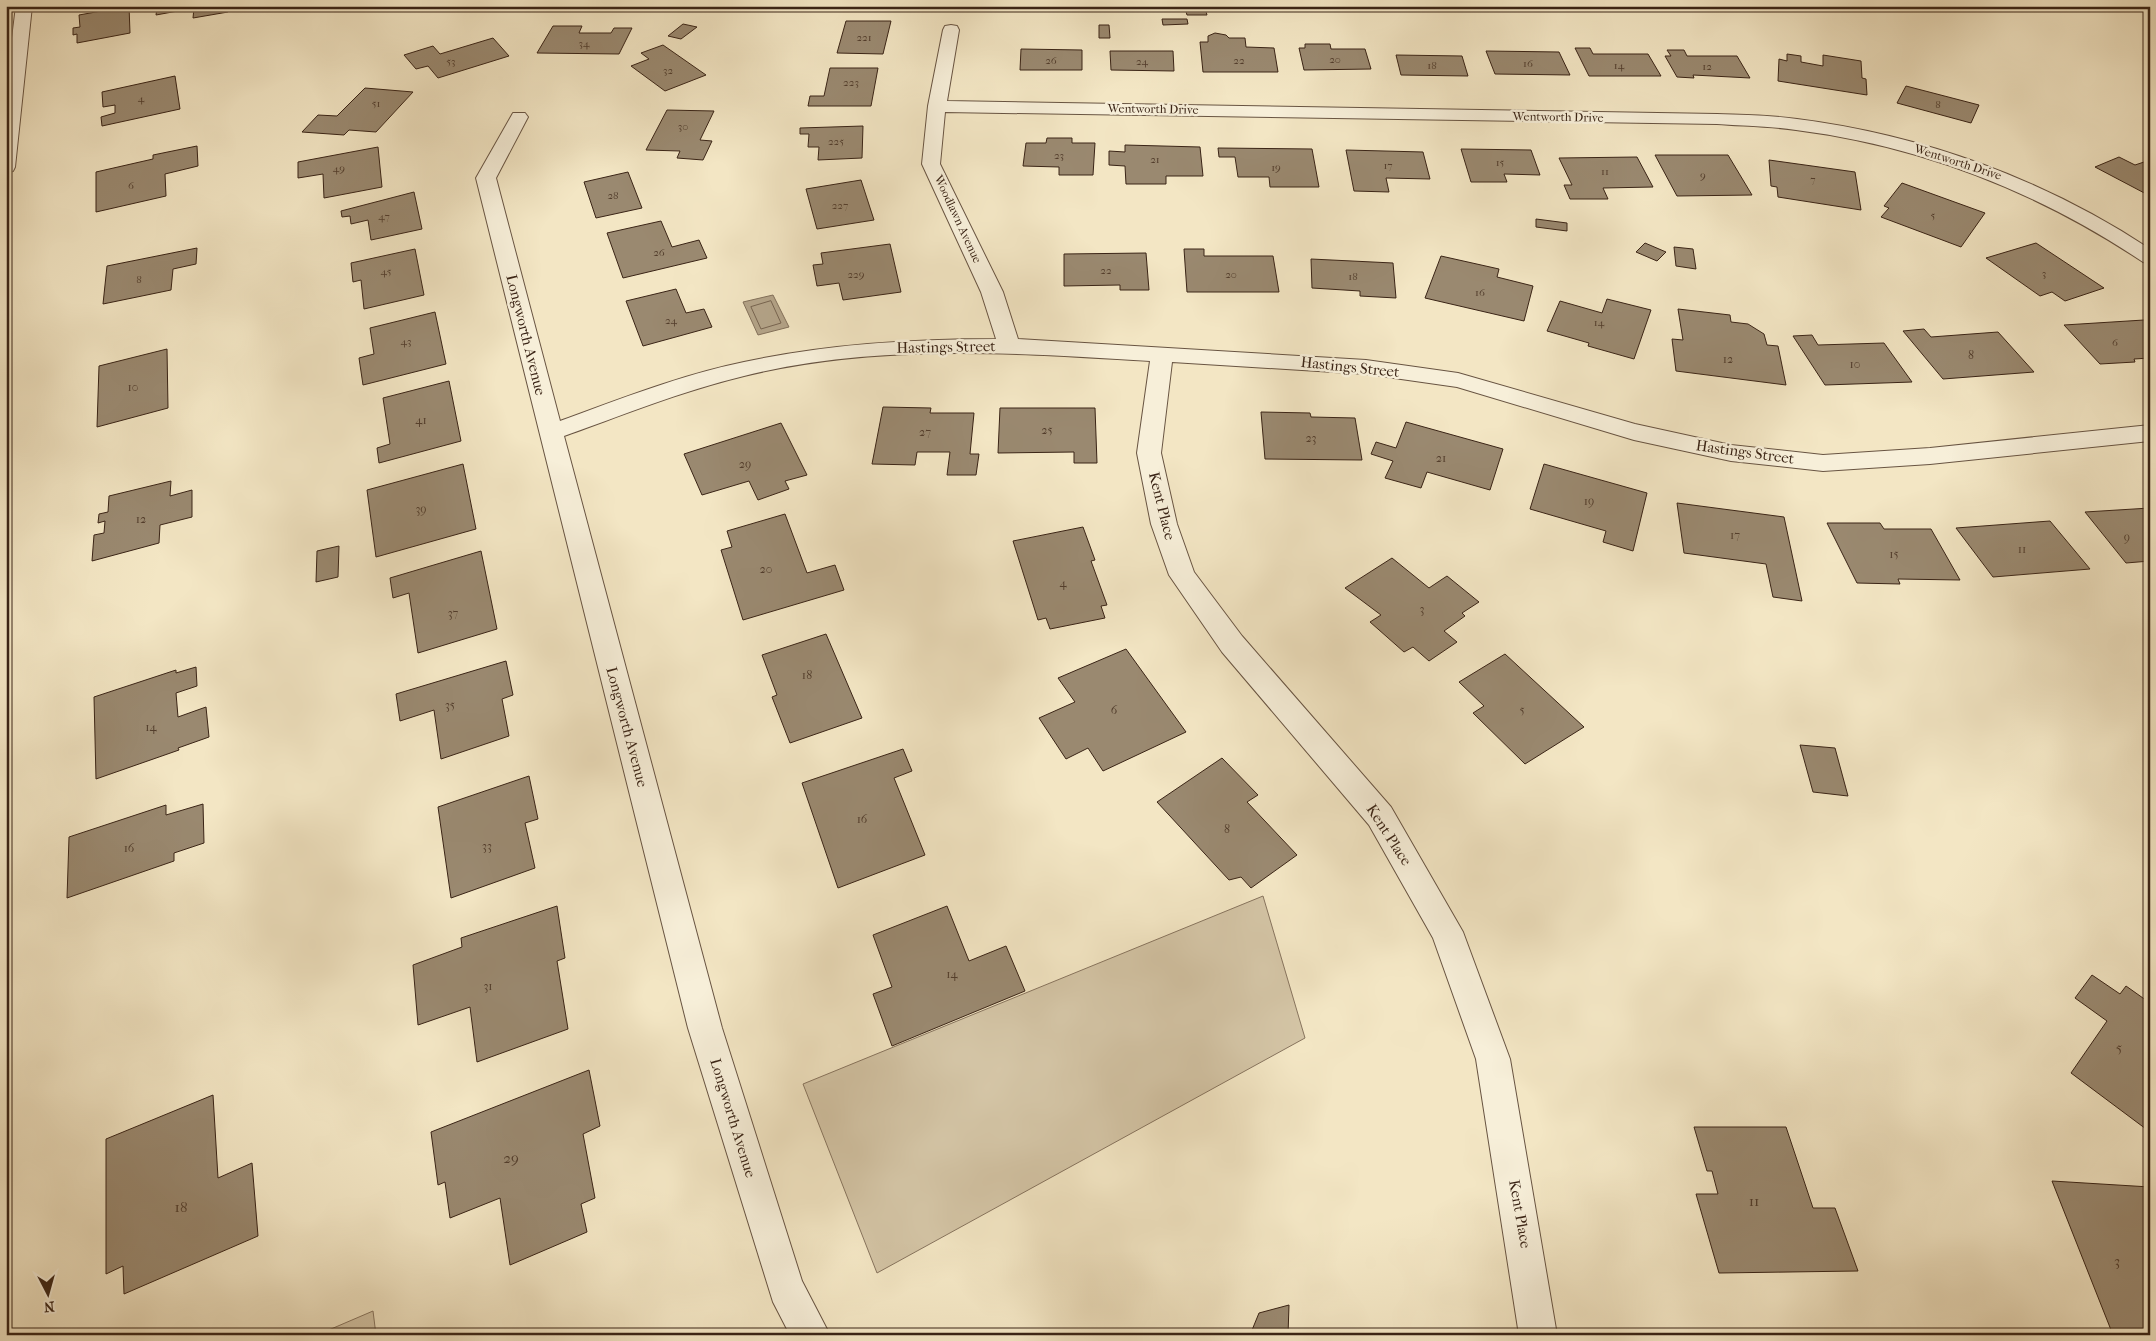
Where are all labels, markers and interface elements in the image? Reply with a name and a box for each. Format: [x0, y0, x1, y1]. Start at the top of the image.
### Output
house number: 221 [856, 31, 872, 44]
house number: 34 [578, 37, 590, 50]
house number: 20 [1329, 53, 1341, 66]
house number: 26 [1045, 54, 1057, 67]
house number: 22 [1233, 54, 1245, 67]
house number: 53 [446, 55, 456, 68]
house number: 24 [1136, 55, 1149, 68]
house number: 16 [1523, 57, 1533, 70]
house number: 18 [1427, 59, 1437, 72]
house number: 14 [1614, 59, 1625, 72]
house number: 12 [1702, 60, 1712, 73]
house number: 32 [663, 64, 673, 77]
house number: 223 [843, 76, 859, 89]
house number: 4 [138, 92, 145, 105]
house number: 51 [372, 97, 380, 110]
house number: 8 [1935, 98, 1941, 111]
street label: Wentworth Drive [1106, 101, 1199, 117]
street label: Wentworth Drive [1511, 109, 1604, 125]
house number: 30 [678, 120, 688, 133]
house number: 225 [828, 135, 844, 148]
street label: Wentworth Drive [1912, 141, 2003, 183]
house number: 23 [1054, 149, 1064, 162]
house number: 21 [1150, 153, 1160, 166]
house number: 15 [1496, 156, 1505, 169]
house number: 17 [1383, 159, 1393, 172]
house number: 19 [1271, 161, 1281, 174]
house number: 49 [333, 162, 345, 175]
house number: 11 [1601, 165, 1609, 178]
house number: 9 [1700, 169, 1706, 182]
street label: Woodlawn Avenue [931, 172, 985, 265]
house number: 7 [1810, 173, 1816, 186]
house number: 6 [128, 179, 134, 192]
house number: 28 [607, 189, 619, 202]
house number: 227 [832, 199, 848, 212]
house number: 5 [1931, 209, 1936, 222]
house number: 47 [378, 210, 390, 223]
house number: 26 [653, 246, 665, 259]
house number: 22 [1100, 264, 1112, 277]
house number: 45 [381, 265, 392, 278]
house number: 3 [2042, 267, 2046, 280]
house number: 229 [847, 268, 865, 281]
house number: 20 [1225, 268, 1237, 281]
house number: 18 [1348, 270, 1358, 283]
house number: 8 [136, 273, 142, 286]
street label: Longworth Avenue [502, 273, 550, 398]
house number: 16 [1475, 286, 1485, 299]
house number: 24 [665, 314, 678, 327]
house number: 14 [1594, 316, 1605, 329]
house number: 43 [400, 335, 412, 348]
house number: 6 [2112, 336, 2118, 349]
street label: Hastings Street [896, 337, 996, 357]
house number: 8 [1968, 348, 1974, 362]
house number: 12 [1723, 352, 1733, 366]
street label: Hastings Street [1300, 353, 1401, 381]
house number: 10 [1850, 357, 1860, 371]
house number: 10 [128, 380, 138, 394]
house number: 41 [415, 413, 427, 427]
house number: 25 [1041, 423, 1053, 437]
house number: 27 [919, 425, 931, 439]
house number: 23 [1305, 431, 1317, 445]
street label: Hastings Street [1695, 436, 1796, 468]
house number: 21 [1436, 451, 1446, 465]
house number: 29 [739, 457, 751, 471]
street label: Kent Place [1145, 470, 1179, 542]
house number: 19 [1584, 494, 1594, 508]
house number: 39 [415, 502, 427, 516]
house number: 12 [136, 512, 146, 526]
house number: 17 [1730, 528, 1740, 542]
house number: 9 [2124, 530, 2130, 544]
house number: 11 [2018, 542, 2026, 556]
house number: 15 [1889, 547, 1899, 561]
house number: 20 [760, 562, 772, 576]
house number: 4 [1059, 576, 1067, 590]
house number: 3 [1420, 602, 1425, 616]
house number: 37 [448, 606, 459, 620]
street label: Longworth Avenue [602, 665, 652, 790]
house number: 18 [802, 668, 812, 682]
house number: 35 [445, 698, 455, 712]
house number: 6 [1111, 703, 1118, 717]
house number: 5 [1519, 703, 1525, 717]
house number: 14 [145, 720, 158, 734]
street label: Kent Place [1363, 801, 1416, 869]
house number: 16 [857, 812, 868, 826]
house number: 8 [1224, 822, 1230, 836]
house number: 33 [482, 839, 492, 853]
house number: 16 [124, 841, 135, 855]
house number: 14 [946, 967, 959, 981]
house number: 31 [483, 979, 493, 993]
house number: 5 [2116, 1038, 2122, 1056]
street label: Longworth Avenue [706, 1056, 760, 1180]
house number: 29 [503, 1149, 519, 1167]
street label: Kent Place [1505, 1178, 1535, 1250]
house number: 11 [1749, 1192, 1759, 1210]
house number: 18 [175, 1198, 187, 1216]
house number: 3 [2114, 1252, 2120, 1270]
north arrow [22, 1268, 72, 1318]
text: N [43, 1297, 55, 1315]

